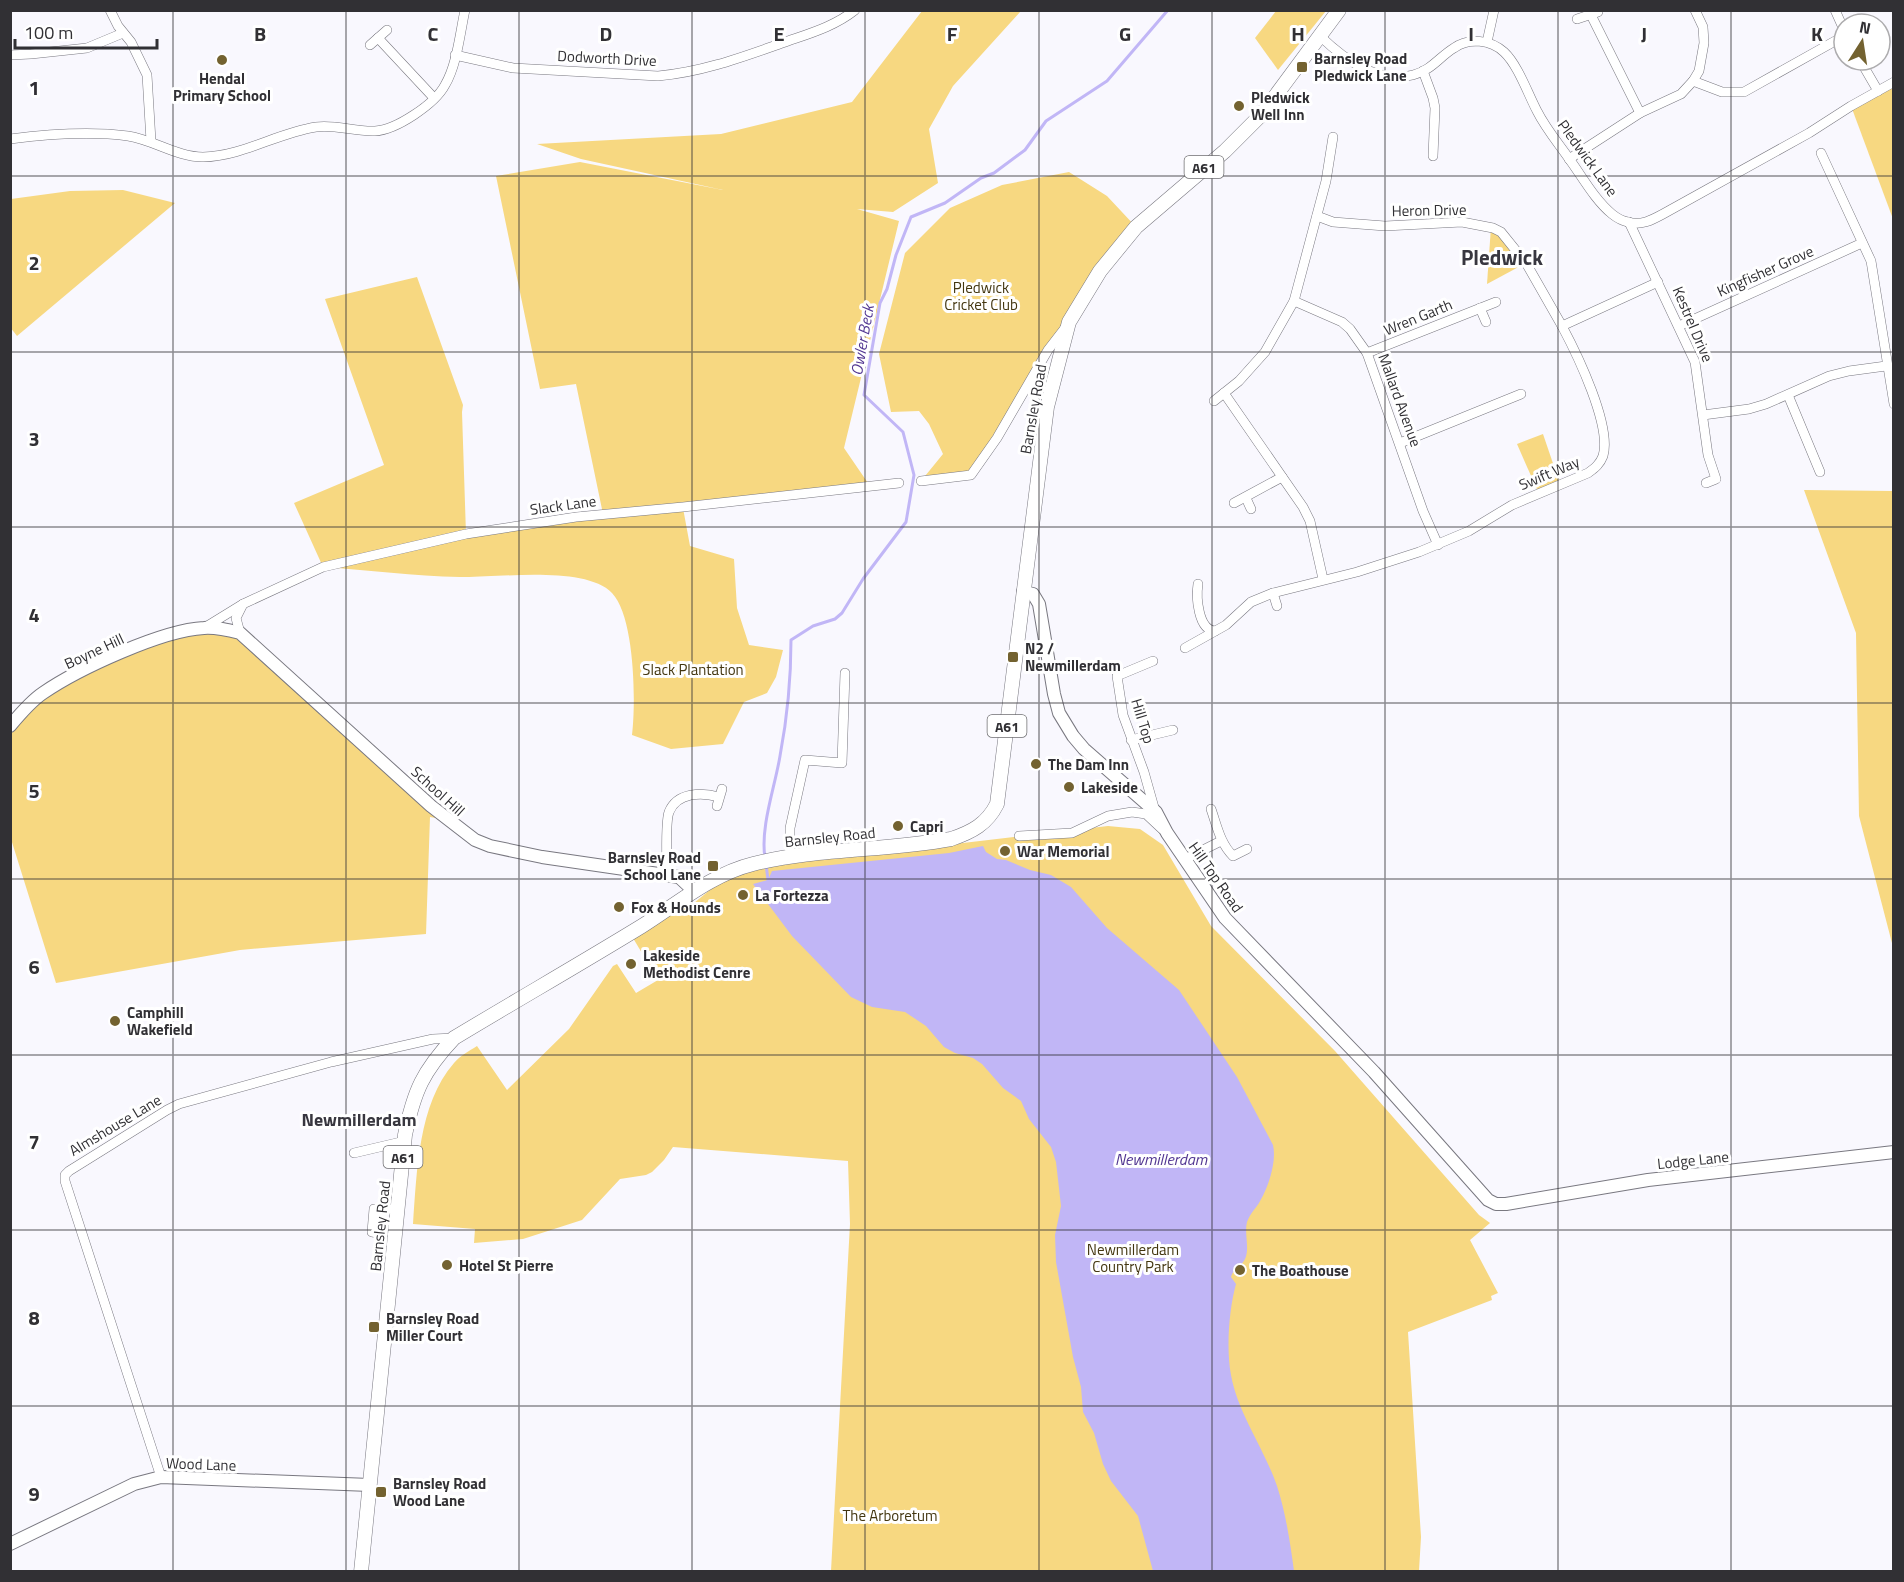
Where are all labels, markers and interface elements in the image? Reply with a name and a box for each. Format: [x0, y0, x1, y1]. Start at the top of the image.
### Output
scale bar [15, 12, 158, 50]
north arrow [1832, 12, 1892, 72]
text: N [1857, 14, 1873, 40]
text: B [254, 18, 266, 49]
text: C [428, 18, 439, 49]
text: D [600, 18, 612, 49]
text: E [773, 18, 785, 49]
text: F [947, 18, 958, 49]
text: G [1119, 18, 1131, 49]
text: H [1291, 18, 1305, 49]
text: I [1468, 18, 1474, 49]
text: J [1641, 18, 1647, 49]
text: K [1811, 18, 1823, 49]
text: 100 m [24, 19, 73, 46]
street label: Dodworth Drive [557, 44, 657, 72]
place label: Barnsley Road Pledwick Lane [1314, 47, 1407, 87]
marker: Hendal Primary School [215, 53, 229, 67]
marker: Barnsley Road Pledwick Lane [1295, 60, 1309, 74]
place label: Hendal Primary School [173, 67, 271, 107]
text: 1 [28, 72, 40, 103]
place label: Pledwick Well Inn [1251, 86, 1310, 126]
marker: Pledwick Well Inn [1232, 99, 1246, 113]
street label: Pledwick Lane [1552, 115, 1624, 201]
road number: A61 [1184, 156, 1224, 178]
street label: Heron Drive [1391, 198, 1467, 222]
street label: Kingfisher Grove [1713, 239, 1817, 303]
district label: Pledwick [1461, 241, 1543, 273]
text: 2 [28, 247, 40, 278]
park label: Pledwick Cricket Club [944, 276, 1018, 316]
street label: Kestrel Drive [1667, 283, 1719, 365]
street label: Wren Garth [1380, 293, 1456, 341]
water label: Owler Beck [844, 301, 880, 377]
street label: Mallard Avenue [1372, 350, 1428, 450]
street label: Barnsley Road [1014, 362, 1052, 456]
text: 3 [28, 423, 40, 454]
street label: Swift Way [1515, 450, 1583, 496]
street label: Slack Lane [528, 489, 598, 521]
text: 4 [28, 599, 40, 630]
street label: Boyne Hill [60, 627, 128, 675]
place label: N2 / Newmillerdam [1025, 637, 1121, 677]
marker: N2 / Newmillerdam [1006, 650, 1020, 664]
park label: Slack Plantation [642, 658, 744, 681]
street label: Hill Top [1125, 696, 1161, 746]
road number: A61 [988, 715, 1026, 737]
place label: The Dam Inn [1048, 753, 1129, 776]
marker: The Dam Inn [1029, 757, 1043, 771]
street label: School Hill [406, 760, 470, 822]
text: 5 [28, 775, 40, 806]
place label: Lakeside [1081, 776, 1138, 799]
marker: Lakeside [1062, 780, 1076, 794]
place label: Capri [910, 815, 943, 838]
marker: Capri [891, 819, 905, 833]
street label: Barnsley Road [784, 821, 876, 853]
street label: Hill Top Road [1183, 837, 1249, 917]
place label: War Memorial [1017, 840, 1109, 863]
marker: War Memorial [998, 844, 1012, 858]
place label: Barnsley Road School Lane [608, 846, 701, 886]
marker: Barnsley Road School Lane [706, 859, 720, 873]
place label: La Fortezza [755, 884, 829, 907]
marker: La Fortezza [736, 888, 750, 902]
place label: Fox & Hounds [631, 896, 721, 919]
marker: Fox & Hounds [612, 900, 626, 914]
place label: Lakeside Methodist Cenre [643, 944, 751, 984]
text: 6 [28, 951, 40, 982]
marker: Lakeside Methodist Cenre [624, 957, 638, 971]
place label: Camphill Wakefield [127, 1001, 193, 1041]
marker: Camphill Wakefield [108, 1014, 122, 1028]
street label: Almshouse Lane [64, 1088, 166, 1162]
district label: Newmillerdam [302, 1106, 416, 1133]
text: 7 [28, 1126, 40, 1157]
street label: Lodge Lane [1656, 1145, 1730, 1175]
road number: A61 [384, 1146, 422, 1168]
water label: Newmillerdam [1115, 1147, 1208, 1171]
street label: Barnsley Road [364, 1180, 396, 1272]
park label: Newmillerdam Country Park [1087, 1238, 1179, 1278]
place label: Hotel St Pierre [459, 1254, 554, 1277]
marker: Hotel St Pierre [440, 1258, 454, 1272]
place label: The Boathouse [1252, 1259, 1349, 1282]
marker: The Boathouse [1233, 1263, 1247, 1277]
text: 8 [28, 1302, 40, 1333]
place label: Barnsley Road Miller Court [386, 1307, 479, 1347]
marker: Barnsley Road Miller Court [367, 1320, 381, 1334]
street label: Wood Lane [165, 1451, 237, 1477]
place label: Barnsley Road Wood Lane [393, 1472, 486, 1512]
text: 9 [28, 1478, 40, 1509]
marker: Barnsley Road Wood Lane [374, 1485, 388, 1499]
park label: The Arboretum [842, 1504, 938, 1527]

